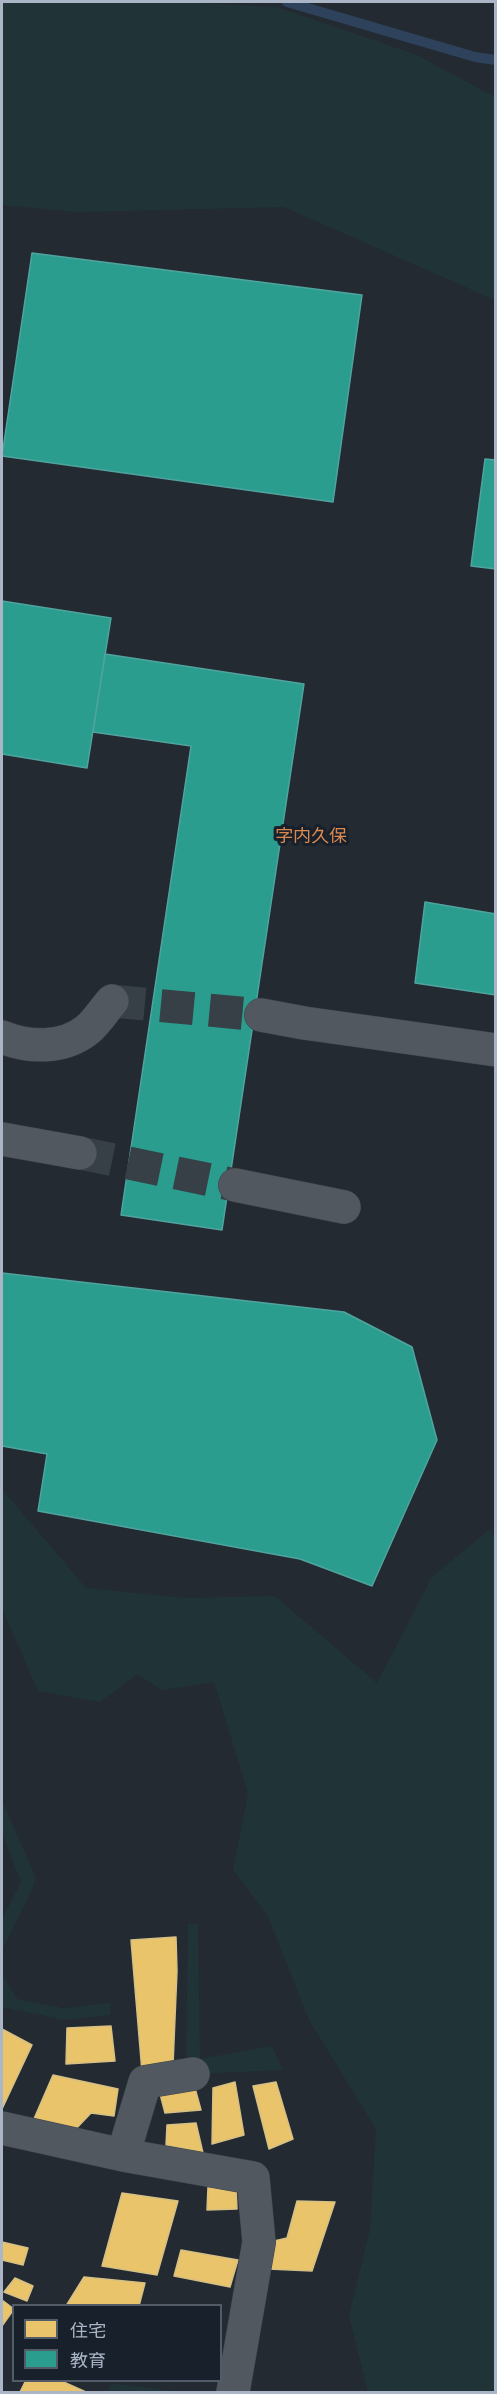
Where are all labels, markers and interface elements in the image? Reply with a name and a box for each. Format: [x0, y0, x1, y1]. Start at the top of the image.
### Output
district label: 字内久保 [275, 826, 347, 848]
legend [12, 2304, 222, 2382]
text: 住宅 [70, 2319, 106, 2343]
text: 教育 [70, 2349, 106, 2373]

